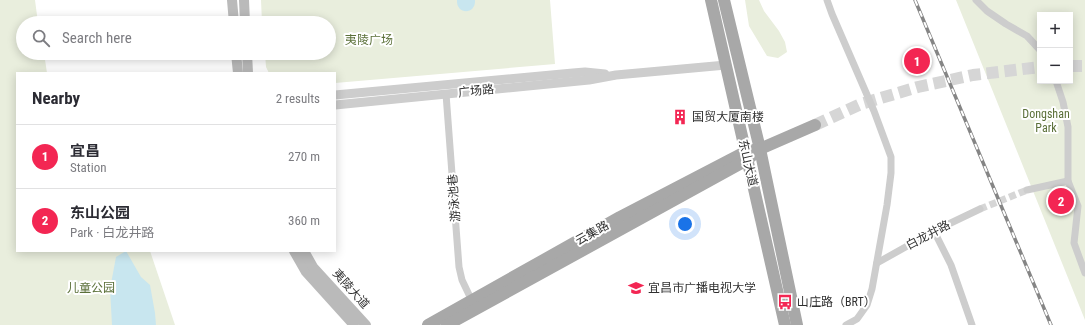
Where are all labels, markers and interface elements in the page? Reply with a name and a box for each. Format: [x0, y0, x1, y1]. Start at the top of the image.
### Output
map controls [1037, 12, 1073, 84]
button: + [1037, 12, 1073, 48]
search box [16, 16, 336, 60]
icon: search [30, 27, 52, 49]
text: Search here [62, 29, 132, 47]
park label: 夷陵广场 [345, 33, 393, 47]
pin: 1 [904, 46, 930, 76]
button: − [1037, 48, 1073, 84]
street label: 广场路 [457, 82, 495, 100]
text: Nearby [32, 88, 80, 108]
text: 2 results [276, 91, 320, 106]
park label: Dongshan Park [1022, 107, 1070, 135]
building icon: 国贸大厦南楼 [671, 108, 689, 126]
place label: 国贸大厦南楼 [692, 110, 764, 124]
street label: 东山大道 [736, 138, 760, 188]
text: 宜昌 [70, 142, 100, 160]
text: 1 [42, 149, 48, 164]
text: 270 m [288, 149, 320, 164]
text: Station [70, 160, 106, 175]
street label: 游泳池巷 [445, 174, 463, 222]
pin: 2 [1048, 186, 1074, 216]
text: 东山公园 [70, 204, 130, 222]
text: 2 [42, 213, 48, 228]
text: 360 m [288, 213, 320, 228]
your location [675, 214, 695, 234]
street label: 云集路 [573, 218, 611, 248]
street label: 白龙井路 [904, 218, 952, 252]
text: Park · 白龙井路 [70, 225, 154, 240]
street label: 夷陵大道 [330, 266, 372, 312]
school or university icon: 宜昌市广播电视大学 [627, 279, 645, 297]
park label: 儿童公园 [67, 281, 115, 295]
place label: 宜昌市广播电视大学 [648, 281, 756, 295]
bus stop icon: 山庄路（BRT） [776, 293, 794, 311]
place label: 山庄路（BRT） [797, 295, 876, 309]

